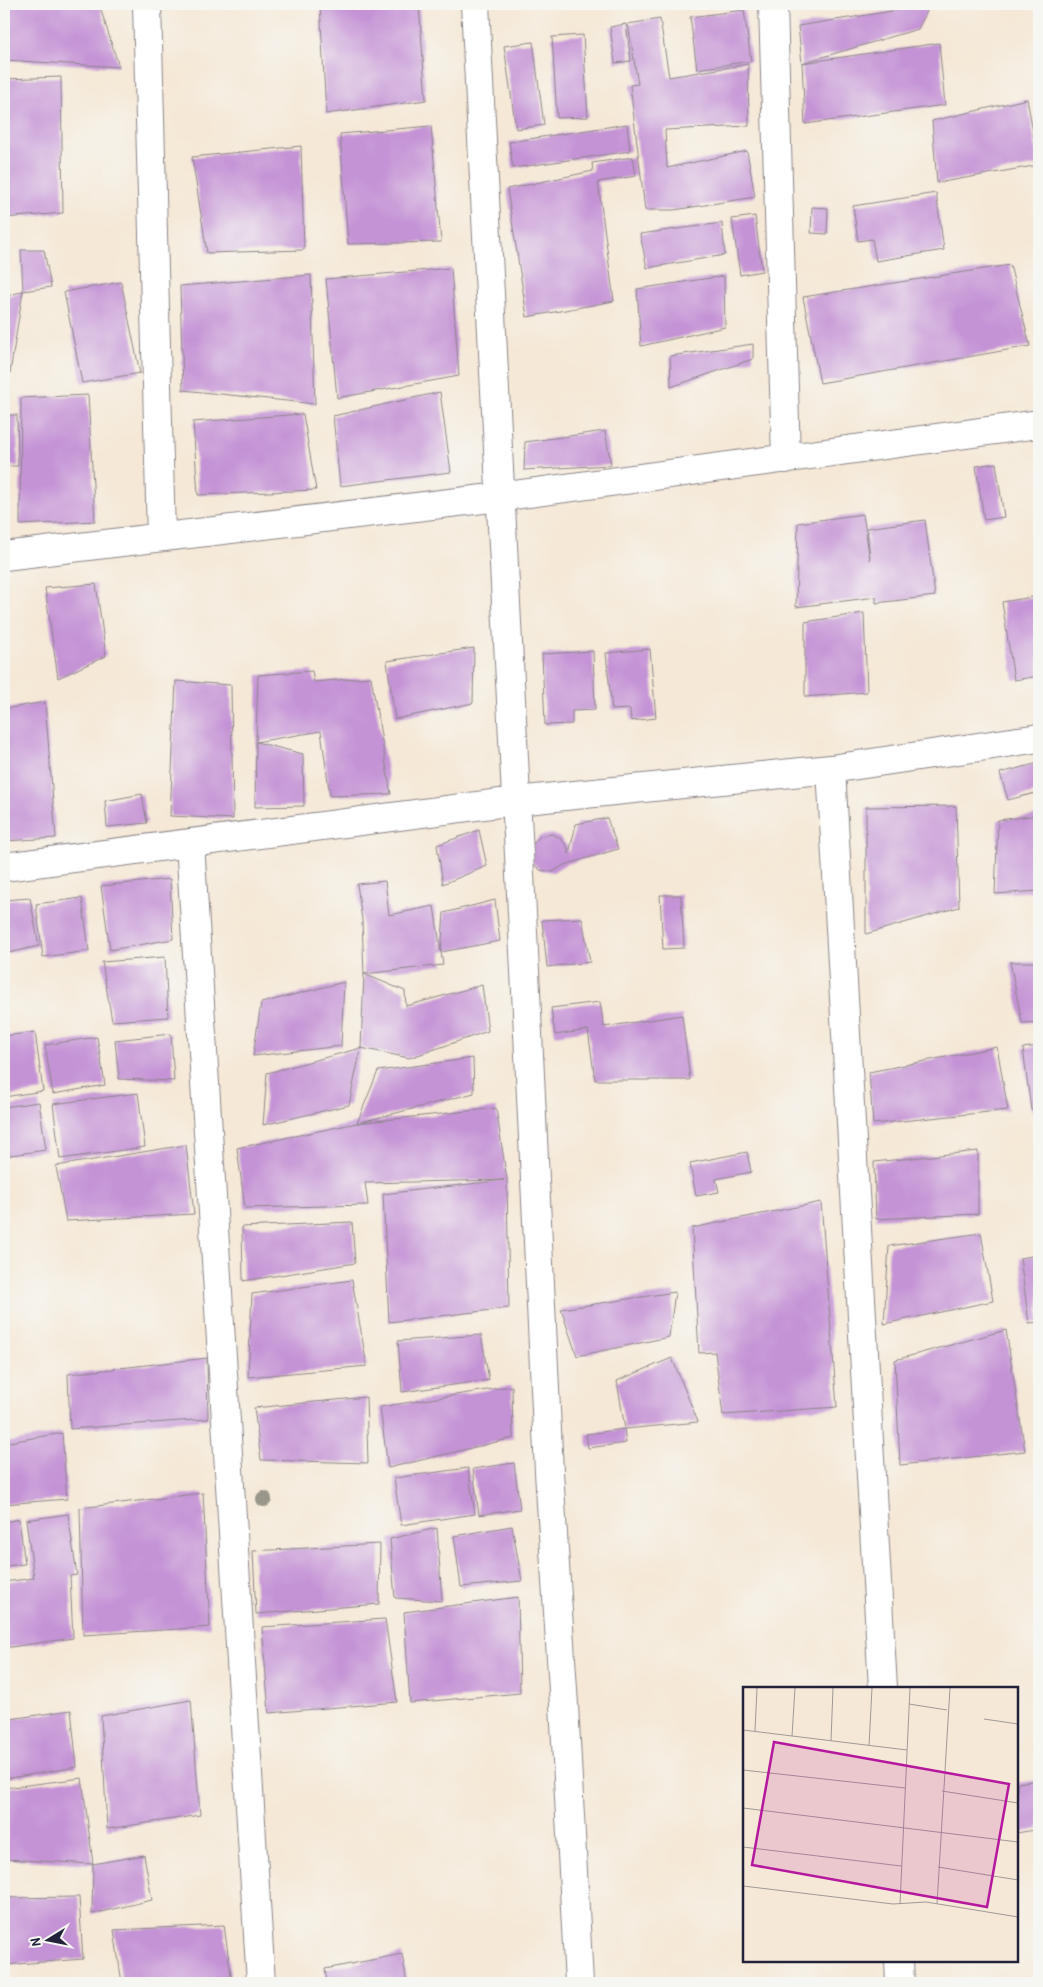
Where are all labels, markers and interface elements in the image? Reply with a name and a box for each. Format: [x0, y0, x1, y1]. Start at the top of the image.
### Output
inset map [743, 1687, 1018, 1962]
north arrow [22, 1914, 72, 1964]
text: N [25, 1936, 45, 1948]

